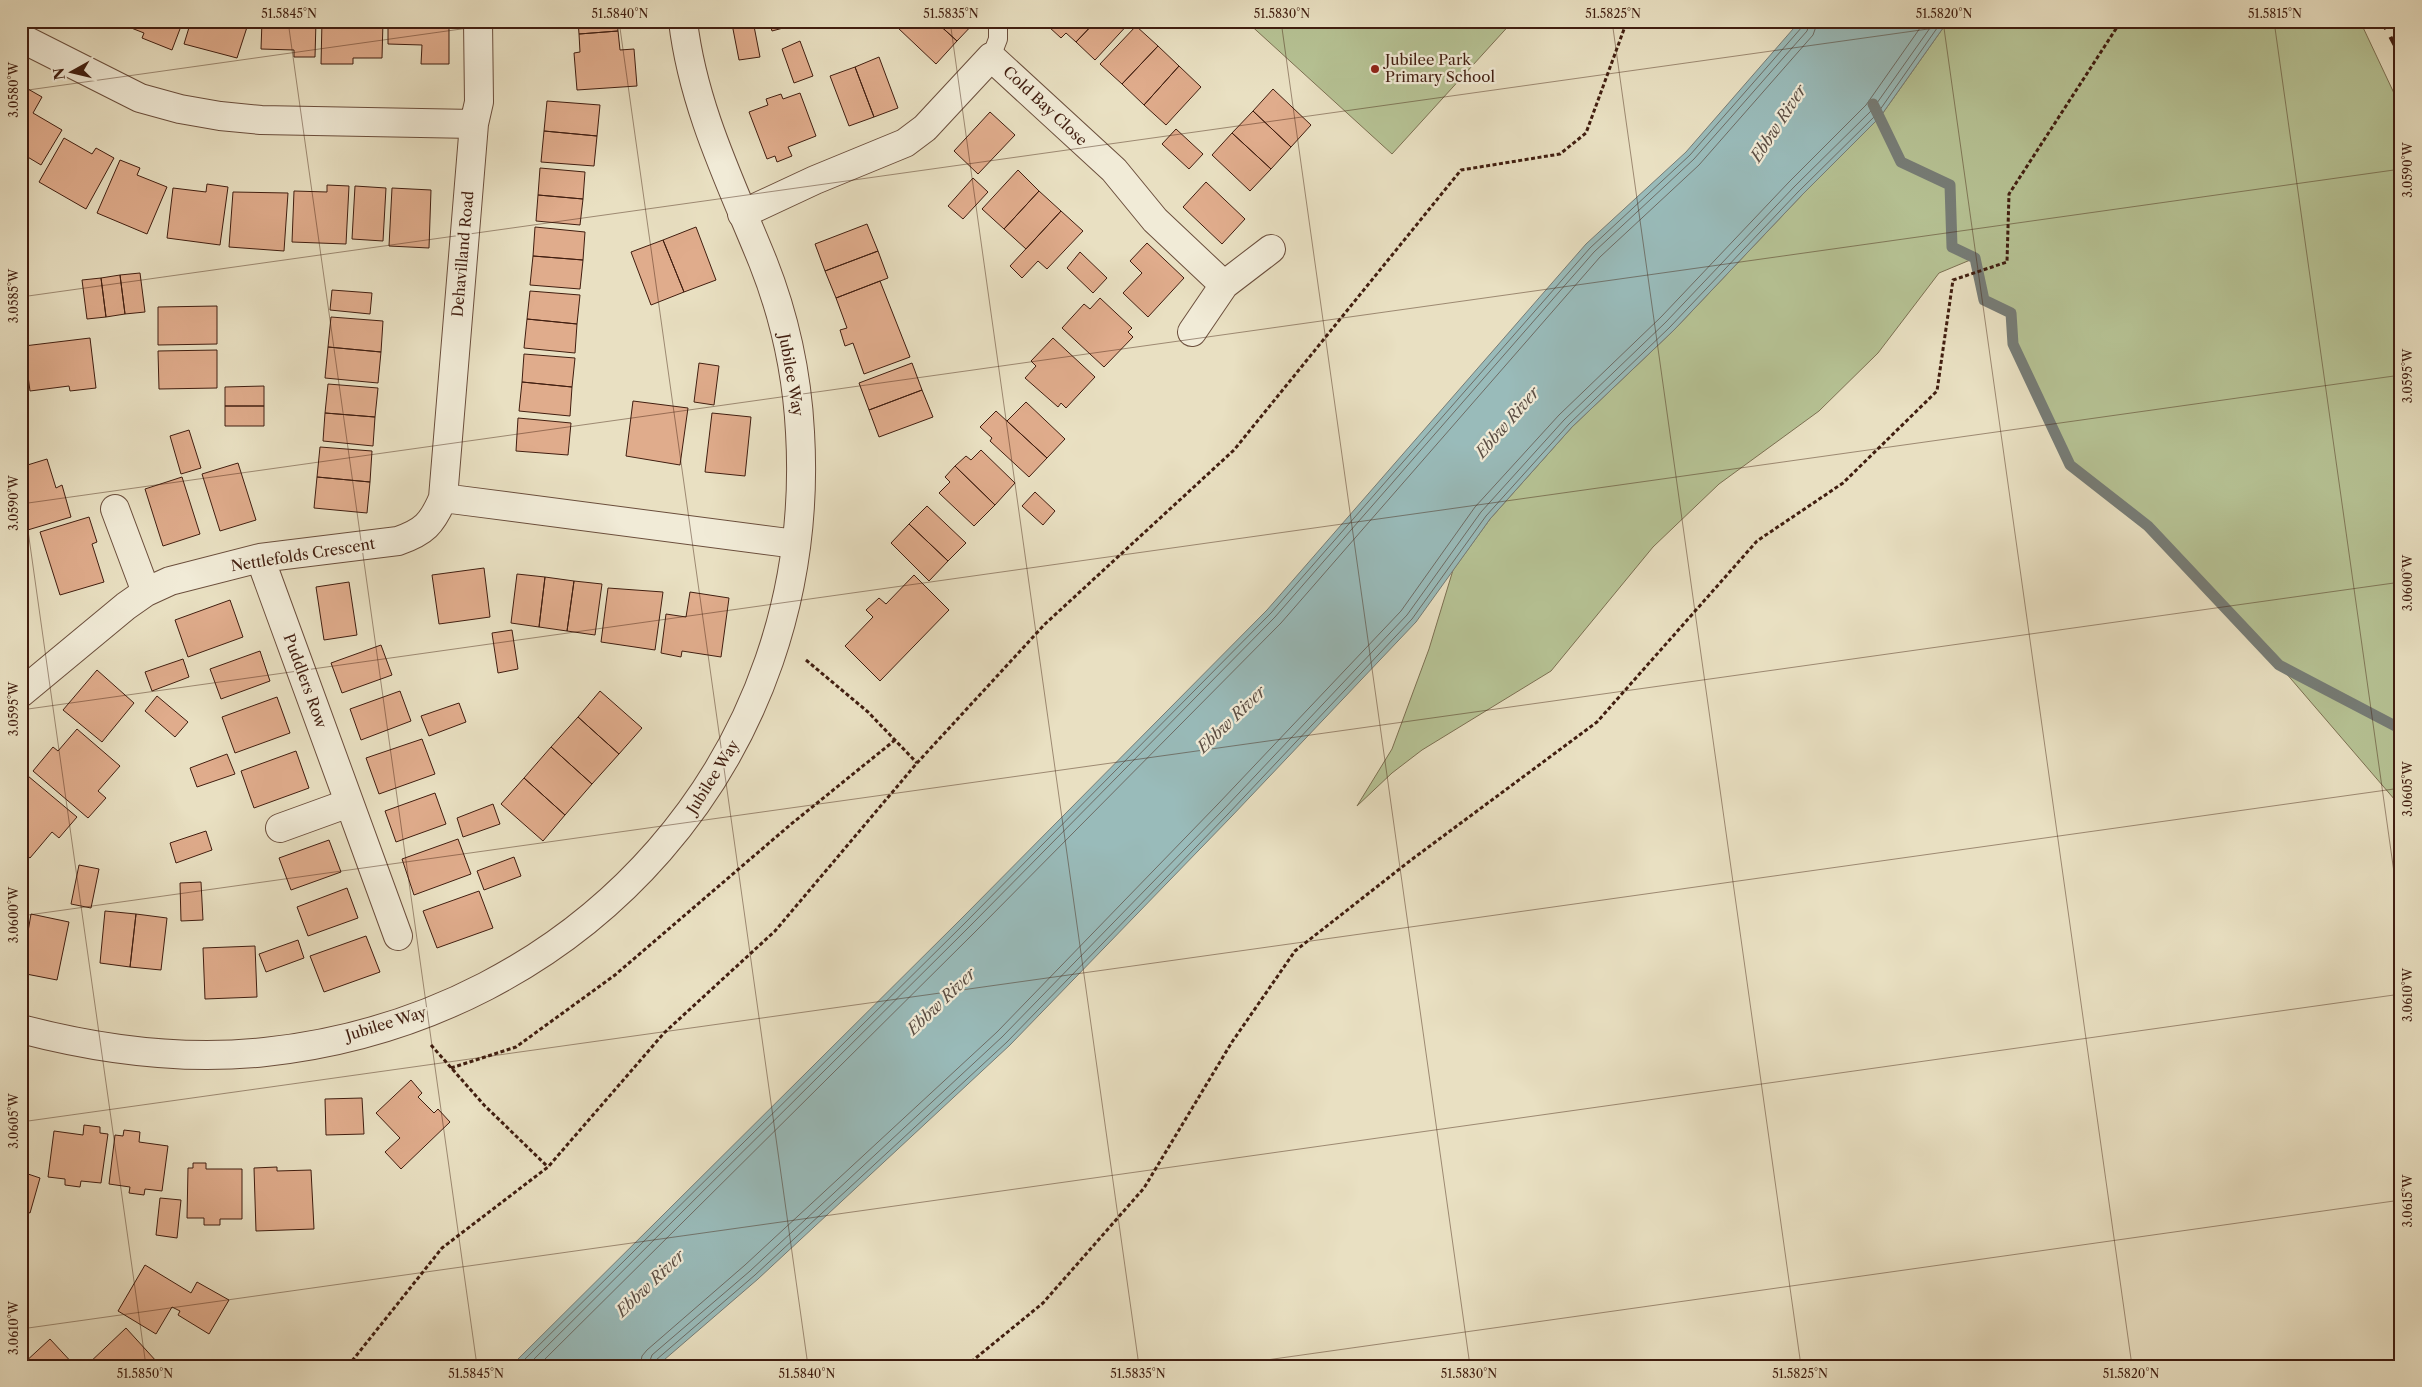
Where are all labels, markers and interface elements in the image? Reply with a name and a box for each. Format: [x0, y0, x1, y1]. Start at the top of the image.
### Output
text: 51.5845°N [261, 6, 317, 21]
text: 51.5840°N [592, 6, 648, 21]
text: 51.5835°N [923, 6, 979, 21]
text: 51.5830°N [1254, 6, 1310, 21]
text: 51.5825°N [1585, 6, 1641, 21]
text: 51.5820°N [1916, 6, 1972, 21]
text: 51.5815°N [2248, 6, 2302, 21]
north arrow [48, 48, 98, 98]
place label: Jubilee Park Primary School [1383, 50, 1496, 86]
text: 3.0580°W [6, 61, 21, 118]
street label: Cold Bay Close [999, 62, 1091, 150]
marker: Jubilee Park Primary School [1369, 63, 1381, 75]
text: N [49, 67, 69, 81]
water label: Ebbw River [1745, 79, 1811, 167]
text: 3.0590°W [2400, 141, 2415, 198]
street label: Dehavilland Road [448, 190, 477, 318]
text: 3.0585°W [6, 268, 21, 323]
street label: Jubilee Way [775, 330, 808, 418]
text: 3.0595°W [2400, 348, 2415, 403]
water label: Ebbw River [1469, 381, 1544, 463]
text: 3.0590°W [6, 474, 21, 531]
street label: Nettlefolds Crescent [229, 534, 377, 575]
text: 3.0600°W [2400, 554, 2415, 611]
street label: Puddlers Row [280, 631, 332, 731]
water label: Ebbw River [1191, 680, 1271, 758]
text: 3.0595°W [6, 681, 21, 736]
street label: Jubilee Way [681, 736, 743, 819]
text: 3.0605°W [2400, 760, 2415, 817]
text: 3.0600°W [6, 886, 21, 943]
water label: Ebbw River [901, 962, 981, 1040]
text: 3.0610°W [2400, 967, 2415, 1022]
street label: Jubilee Way [341, 1002, 429, 1045]
text: 3.0605°W [6, 1092, 21, 1149]
text: 3.0615°W [2400, 1174, 2415, 1227]
water label: Ebbw River [610, 1244, 690, 1322]
text: 3.0610°W [6, 1300, 21, 1355]
text: 51.5850°N [117, 1366, 173, 1381]
text: 51.5845°N [448, 1366, 504, 1381]
text: 51.5840°N [779, 1366, 835, 1381]
text: 51.5835°N [1110, 1366, 1166, 1381]
text: 51.5830°N [1441, 1366, 1497, 1381]
text: 51.5825°N [1772, 1366, 1828, 1381]
text: 51.5820°N [2103, 1366, 2159, 1381]

